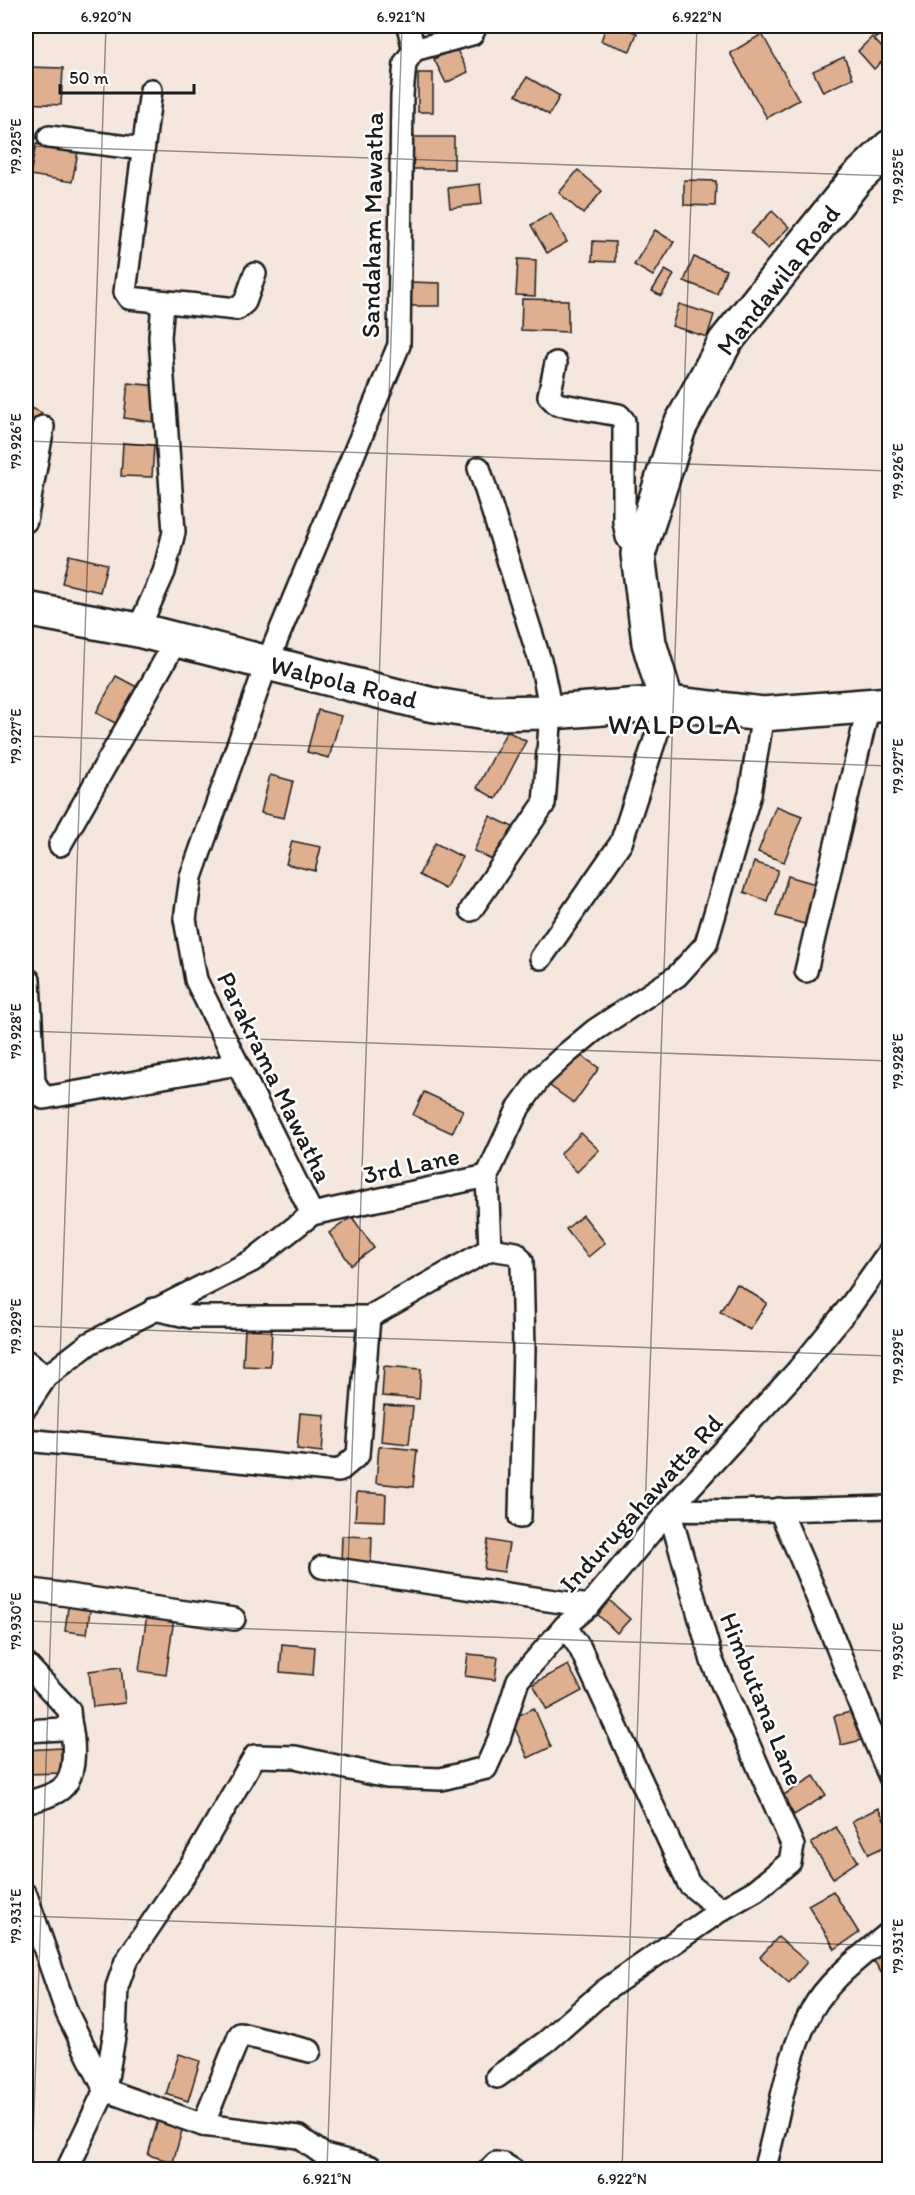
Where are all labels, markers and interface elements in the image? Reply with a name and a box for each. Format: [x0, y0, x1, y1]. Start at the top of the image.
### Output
text: 6.920°N [80, 8, 132, 26]
text: 6.921°N [377, 8, 425, 26]
text: 6.922°N [672, 8, 722, 26]
scale bar [60, 57, 194, 95]
text: 50 m [69, 67, 109, 89]
street label: Sandaham Mawatha [354, 111, 390, 338]
text: 79.925°E [7, 118, 25, 174]
text: 79.925°E [889, 148, 907, 204]
street label: Mandawila Road [709, 198, 847, 362]
text: 79.926°E [7, 413, 25, 469]
text: 79.926°E [889, 443, 907, 499]
street label: Walpola Road [267, 648, 422, 716]
district label: WALPOLA [608, 707, 742, 741]
text: 79.927°E [7, 709, 25, 763]
text: 79.927°E [889, 739, 907, 793]
street label: Parakrama Mawatha [210, 966, 340, 1188]
text: 79.928°E [7, 1003, 25, 1059]
text: 79.928°E [889, 1033, 907, 1089]
street label: 3rd Lane [360, 1139, 462, 1191]
text: 79.929°E [7, 1298, 25, 1354]
text: 79.929°E [889, 1328, 907, 1384]
street label: Indurugahawatta Rd [552, 1407, 730, 1599]
text: 79.930°E [7, 1593, 25, 1649]
street label: Himbutana Lane [713, 1608, 811, 1790]
text: 79.930°E [889, 1623, 907, 1679]
text: 79.931°E [7, 1889, 25, 1943]
text: 79.931°E [889, 1919, 907, 1973]
text: 6.921°N [303, 2170, 351, 2188]
text: 6.922°N [597, 2170, 647, 2188]

